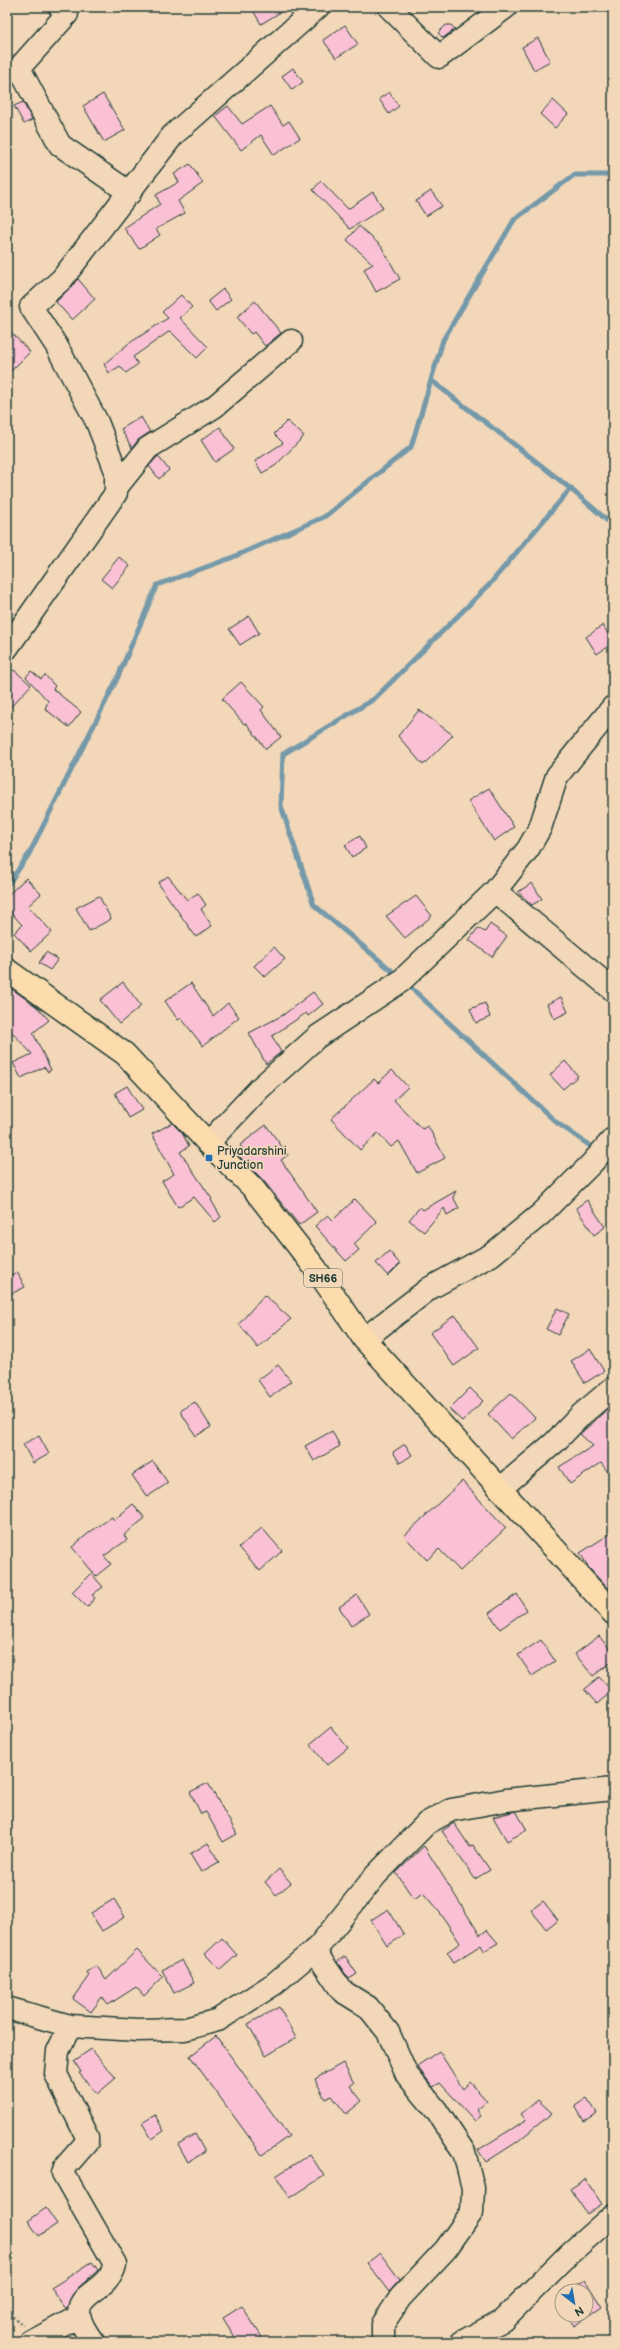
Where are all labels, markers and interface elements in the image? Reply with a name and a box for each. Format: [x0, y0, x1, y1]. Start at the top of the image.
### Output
place label: Priyadarshini Junction [217, 1144, 287, 1173]
marker: Priyadarshini Junction [204, 1153, 214, 1163]
road number: SH66 [304, 1269, 342, 1287]
north arrow [554, 2283, 594, 2323]
text: N [572, 2303, 586, 2319]

